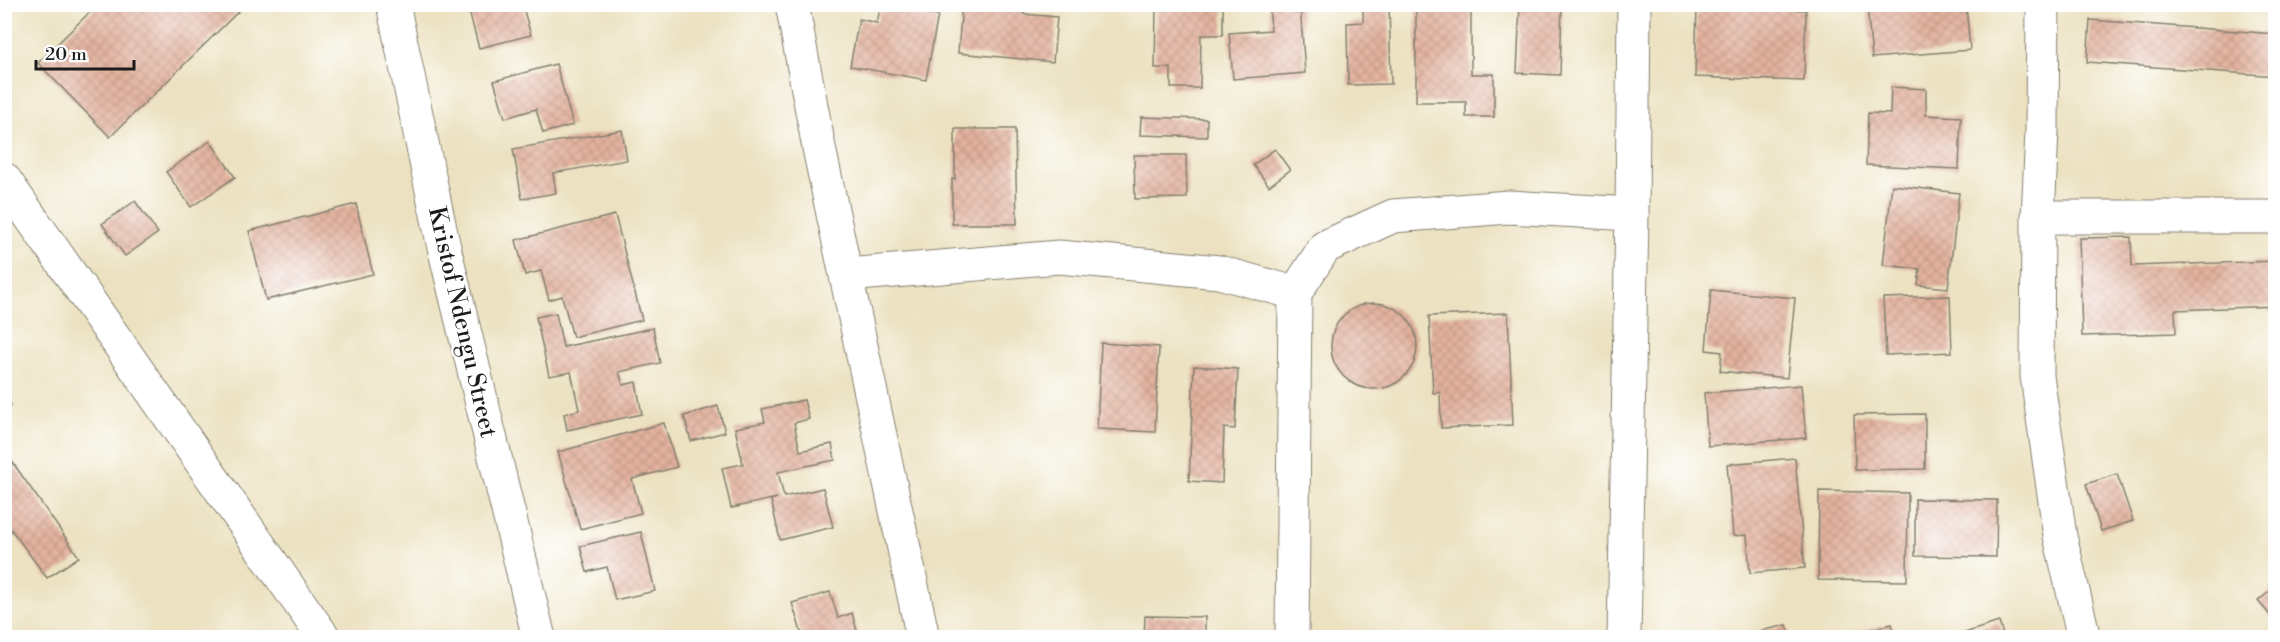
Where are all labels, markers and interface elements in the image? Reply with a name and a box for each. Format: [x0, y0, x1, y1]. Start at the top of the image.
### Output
scale bar [36, 33, 134, 71]
text: 20 m [45, 43, 87, 66]
street label: Kristof Ndengu Street [421, 204, 503, 441]

